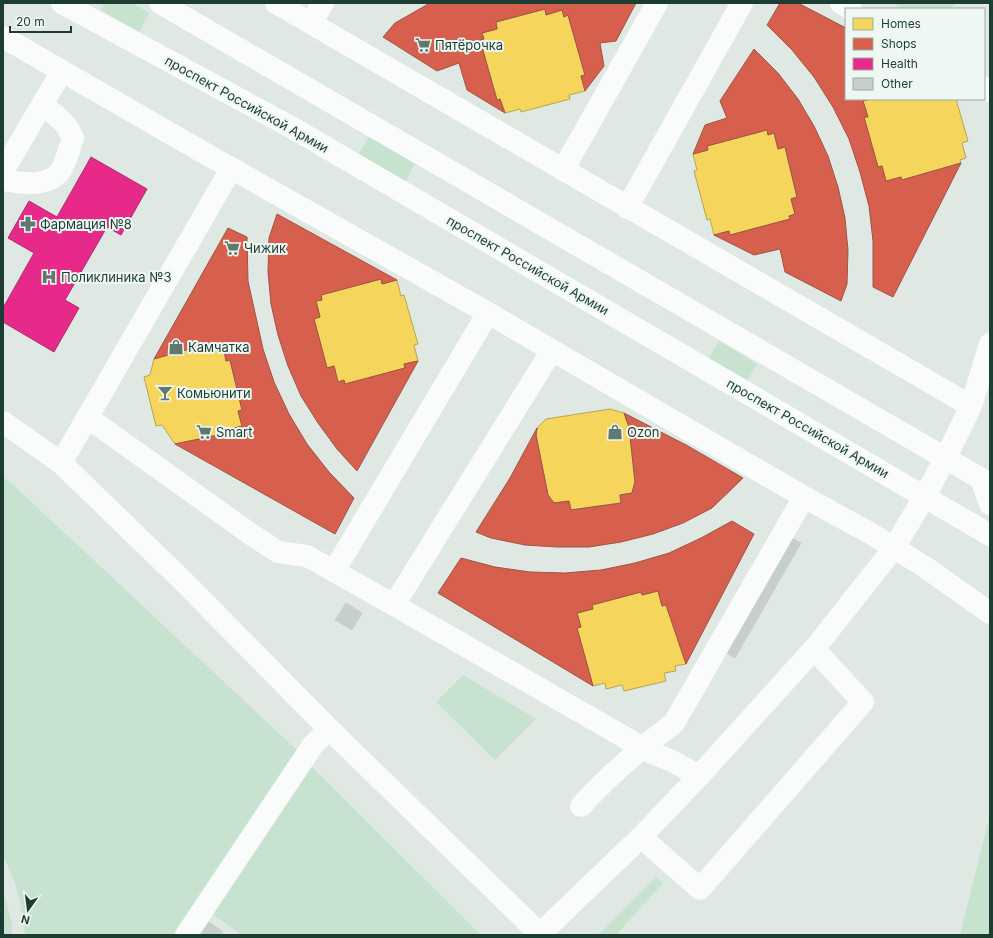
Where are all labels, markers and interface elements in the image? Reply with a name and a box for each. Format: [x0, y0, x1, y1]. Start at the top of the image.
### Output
scale bar [10, 8, 71, 34]
legend [845, 8, 985, 100]
text: 20 m [16, 14, 45, 29]
text: Homes [881, 16, 921, 31]
supermarket icon: Пятёрочка [414, 36, 432, 54]
text: Shops [881, 36, 917, 51]
place label: Пятёрочка [435, 37, 503, 53]
street label: проспект Российской Армии [162, 52, 332, 156]
text: Health [881, 56, 918, 71]
text: Other [881, 76, 913, 91]
street label: проспект Российской Армии [444, 212, 612, 318]
pharmacy icon: Фармация №8 [19, 215, 37, 233]
place label: Фармация №8 [40, 216, 132, 232]
supermarket icon: Чижик [223, 239, 241, 257]
place label: Чижик [244, 240, 286, 256]
hospital icon: Поликлиника №3 [40, 268, 58, 286]
place label: Поликлиника №3 [61, 269, 171, 285]
shop icon: Камчатка [167, 338, 185, 356]
place label: Камчатка [188, 339, 249, 355]
street label: проспект Российской Армии [724, 375, 892, 481]
bar icon: Комьюнити [156, 384, 174, 402]
place label: Комьюнити [177, 385, 251, 401]
supermarket icon: Smart [195, 423, 213, 441]
shop icon: Ozon [606, 423, 624, 441]
place label: Smart [216, 424, 252, 440]
place label: Ozon [627, 424, 659, 440]
north arrow [8, 890, 48, 930]
text: N [20, 912, 31, 928]

